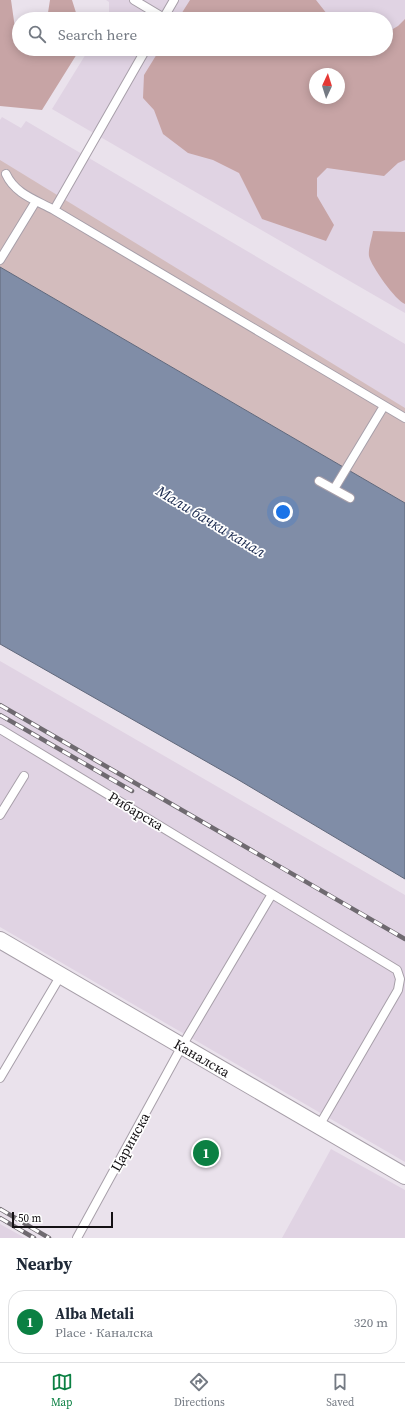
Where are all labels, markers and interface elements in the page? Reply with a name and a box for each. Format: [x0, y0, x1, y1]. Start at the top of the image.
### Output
search box [12, 12, 393, 56]
icon: search [26, 23, 48, 45]
text: Search here [58, 24, 137, 45]
north arrow [309, 68, 345, 104]
water label: Мали бачки канал [152, 480, 270, 562]
your location [273, 502, 293, 522]
street label: Рибарска [105, 787, 168, 836]
street label: Каналска [170, 1034, 234, 1083]
street label: Царинска [106, 1108, 155, 1175]
pin: 1 [193, 1138, 219, 1168]
scale bar [12, 1210, 113, 1229]
text: 50 m [18, 1211, 41, 1226]
text: Nearby [16, 1252, 72, 1276]
text: Alba Metali [55, 1303, 134, 1324]
text: 1 [26, 1314, 34, 1331]
text: 320 m [354, 1314, 388, 1331]
text: Place · Каналска [55, 1324, 153, 1341]
tab: Map [51, 1371, 73, 1410]
tab: Directions [174, 1371, 225, 1410]
tab: Saved [326, 1371, 354, 1410]

